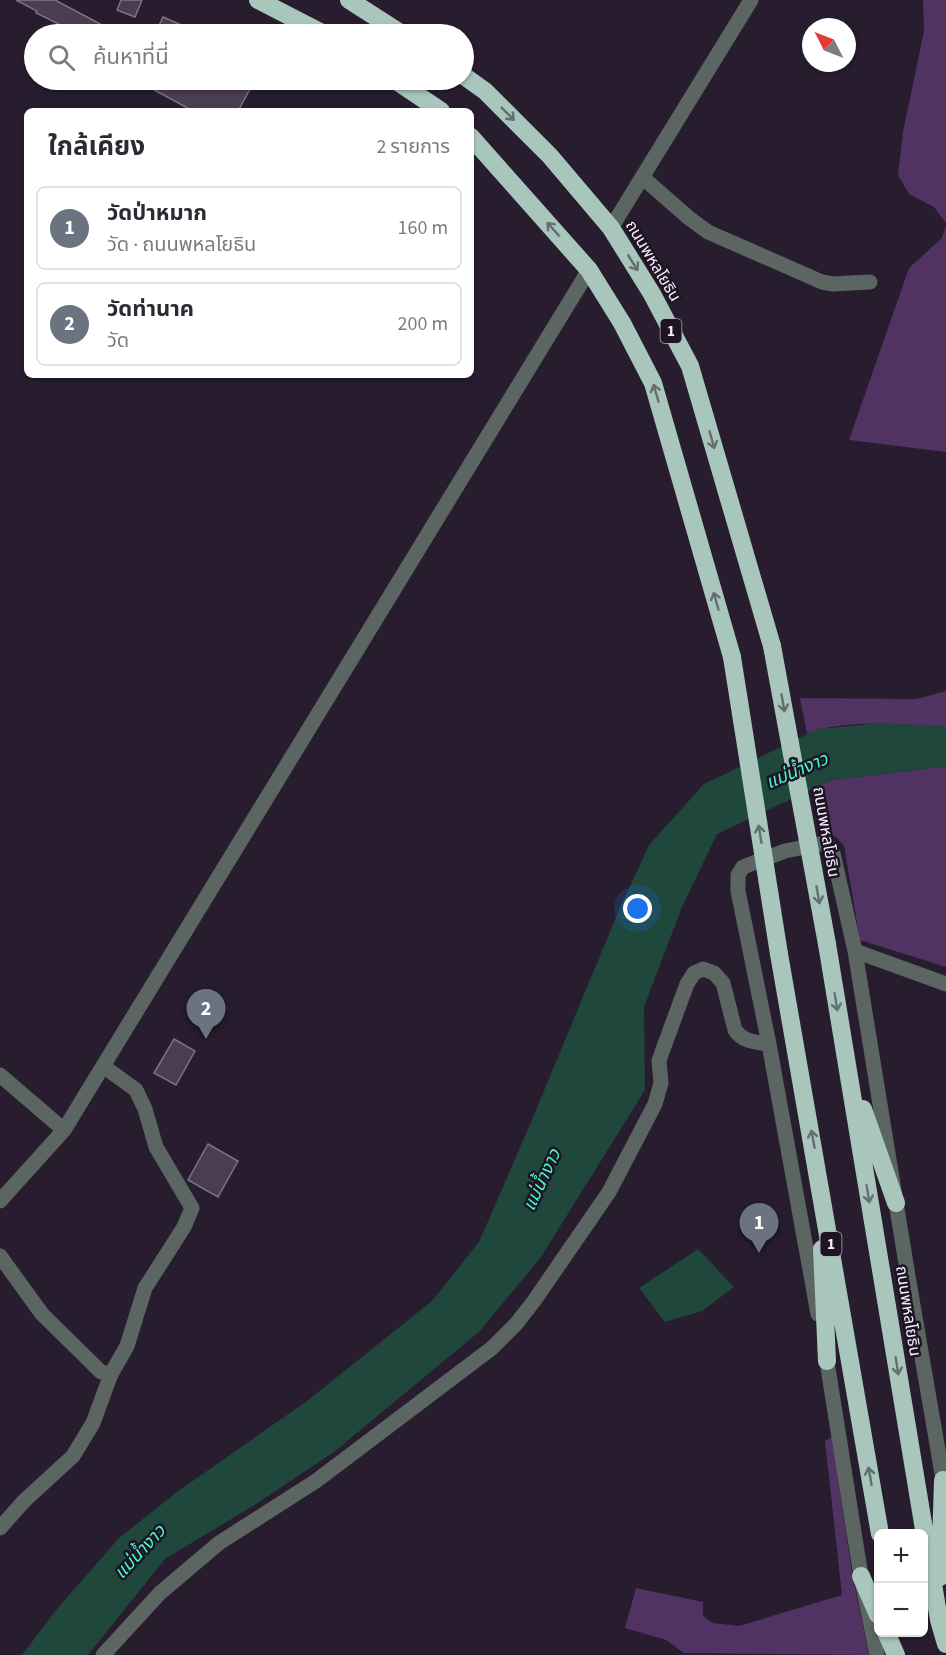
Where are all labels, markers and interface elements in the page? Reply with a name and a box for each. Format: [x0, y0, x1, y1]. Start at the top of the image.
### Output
north arrow [802, 18, 856, 72]
search box [24, 24, 474, 90]
icon: search [45, 41, 78, 74]
text: ค้นหาที่นี่ [93, 41, 169, 73]
one-way arrow [500, 106, 515, 121]
text: ใกล้เคียง [48, 128, 145, 165]
text: 2 รายการ [376, 133, 450, 161]
text: วัดป่าหมาก [107, 197, 207, 229]
text: 1 [64, 214, 75, 242]
text: 160 m [398, 214, 448, 242]
street label: ถนนพหลโยธิน [620, 216, 686, 306]
one-way arrow [546, 222, 560, 237]
text: วัด · ถนนพหลโยธิน [107, 231, 256, 259]
one-way arrow [628, 254, 640, 271]
text: วัดท่านาค [107, 293, 194, 325]
text: 2 [64, 310, 75, 338]
text: 200 m [398, 310, 448, 338]
road number: 1 [660, 319, 682, 343]
text: วัด [107, 327, 129, 355]
one-way arrow [650, 384, 661, 403]
one-way arrow [707, 430, 718, 449]
one-way arrow [710, 592, 721, 611]
one-way arrow [778, 693, 789, 713]
water label: แม่น้ำงาว [762, 745, 833, 795]
street label: ถนนพหลโยธิน [807, 785, 845, 879]
one-way arrow [755, 825, 766, 844]
one-way arrow [813, 885, 824, 905]
your location [623, 894, 652, 923]
pin: 2 [186, 990, 226, 1039]
one-way arrow [831, 992, 842, 1011]
one-way arrow [807, 1129, 818, 1149]
water label: แม่น้ำงาว [516, 1144, 568, 1215]
one-way arrow [863, 1184, 874, 1204]
pin: 1 [740, 1204, 778, 1253]
road number: 1 [820, 1232, 842, 1256]
street label: ถนนพหลโยธิน [890, 1264, 926, 1358]
one-way arrow [892, 1356, 903, 1376]
one-way arrow [865, 1466, 876, 1486]
water label: แม่น้ำงาว [108, 1518, 172, 1584]
map controls [874, 1529, 928, 1637]
button: + [874, 1529, 928, 1583]
button: − [874, 1583, 928, 1637]

